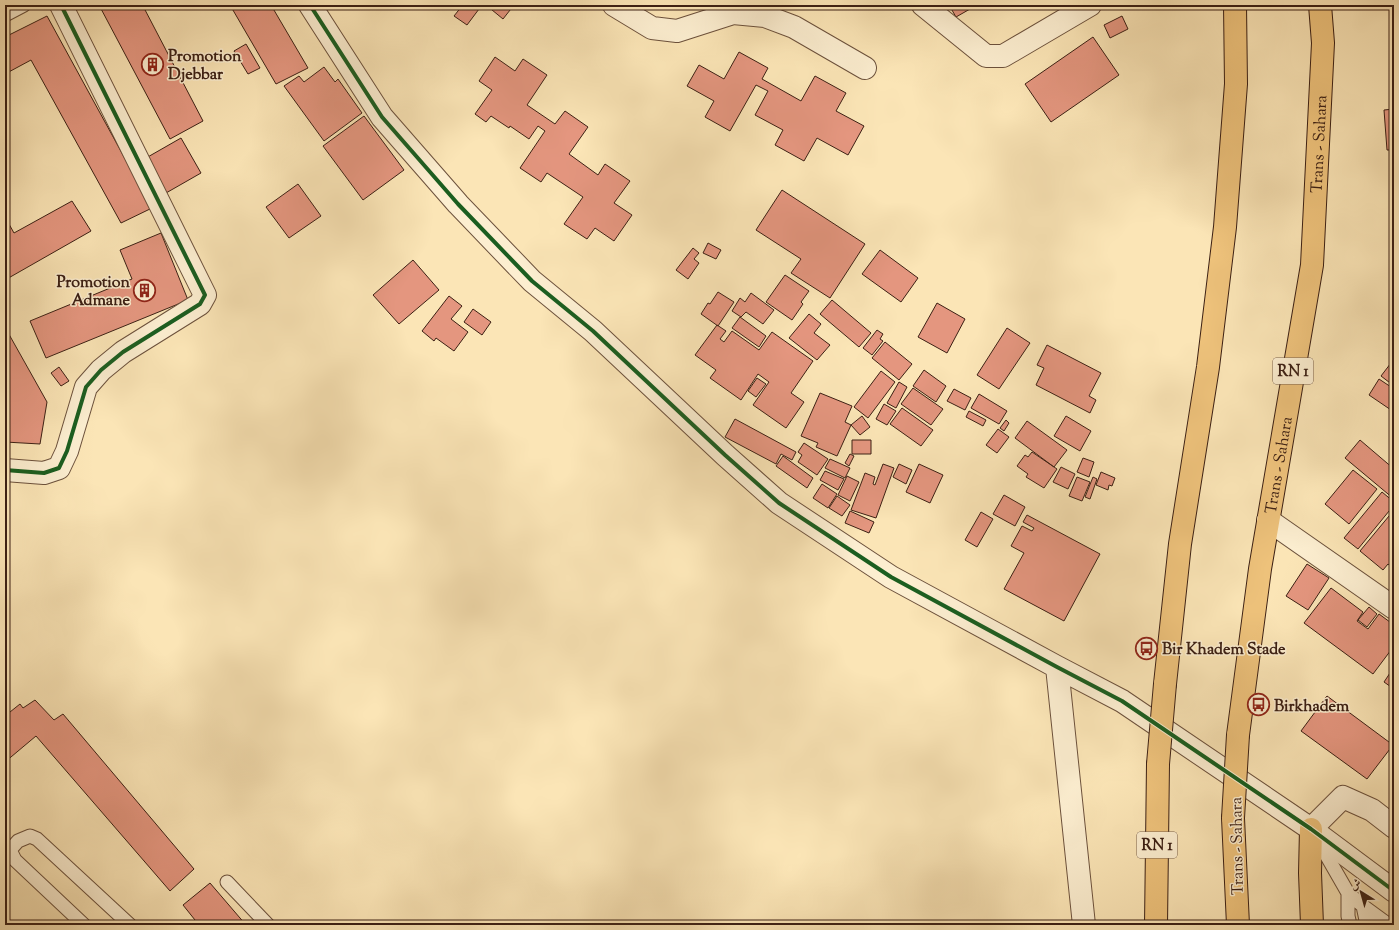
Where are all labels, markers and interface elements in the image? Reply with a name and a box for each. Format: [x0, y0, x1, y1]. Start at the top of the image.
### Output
place label: Promotion Djebbar [168, 46, 242, 87]
building icon: Promotion Djebbar [139, 51, 165, 77]
street label: Trans - Sahara [1307, 94, 1334, 194]
place label: Promotion Admane [57, 272, 131, 313]
building icon: Promotion Admane [132, 277, 158, 303]
road number: RN 1 [1273, 358, 1313, 384]
street label: Trans - Sahara [1261, 414, 1300, 516]
bus stop icon: Bir Khadem Stade [1133, 635, 1159, 661]
place label: Bir Khadem Stade [1162, 639, 1286, 662]
bus stop icon: Birkhadem [1245, 692, 1271, 718]
place label: Birkhadem [1274, 696, 1350, 719]
street label: Trans - Sahara [1226, 796, 1251, 895]
road number: RN 1 [1137, 832, 1177, 858]
north arrow [1341, 872, 1381, 912]
text: ش [1346, 875, 1365, 894]

